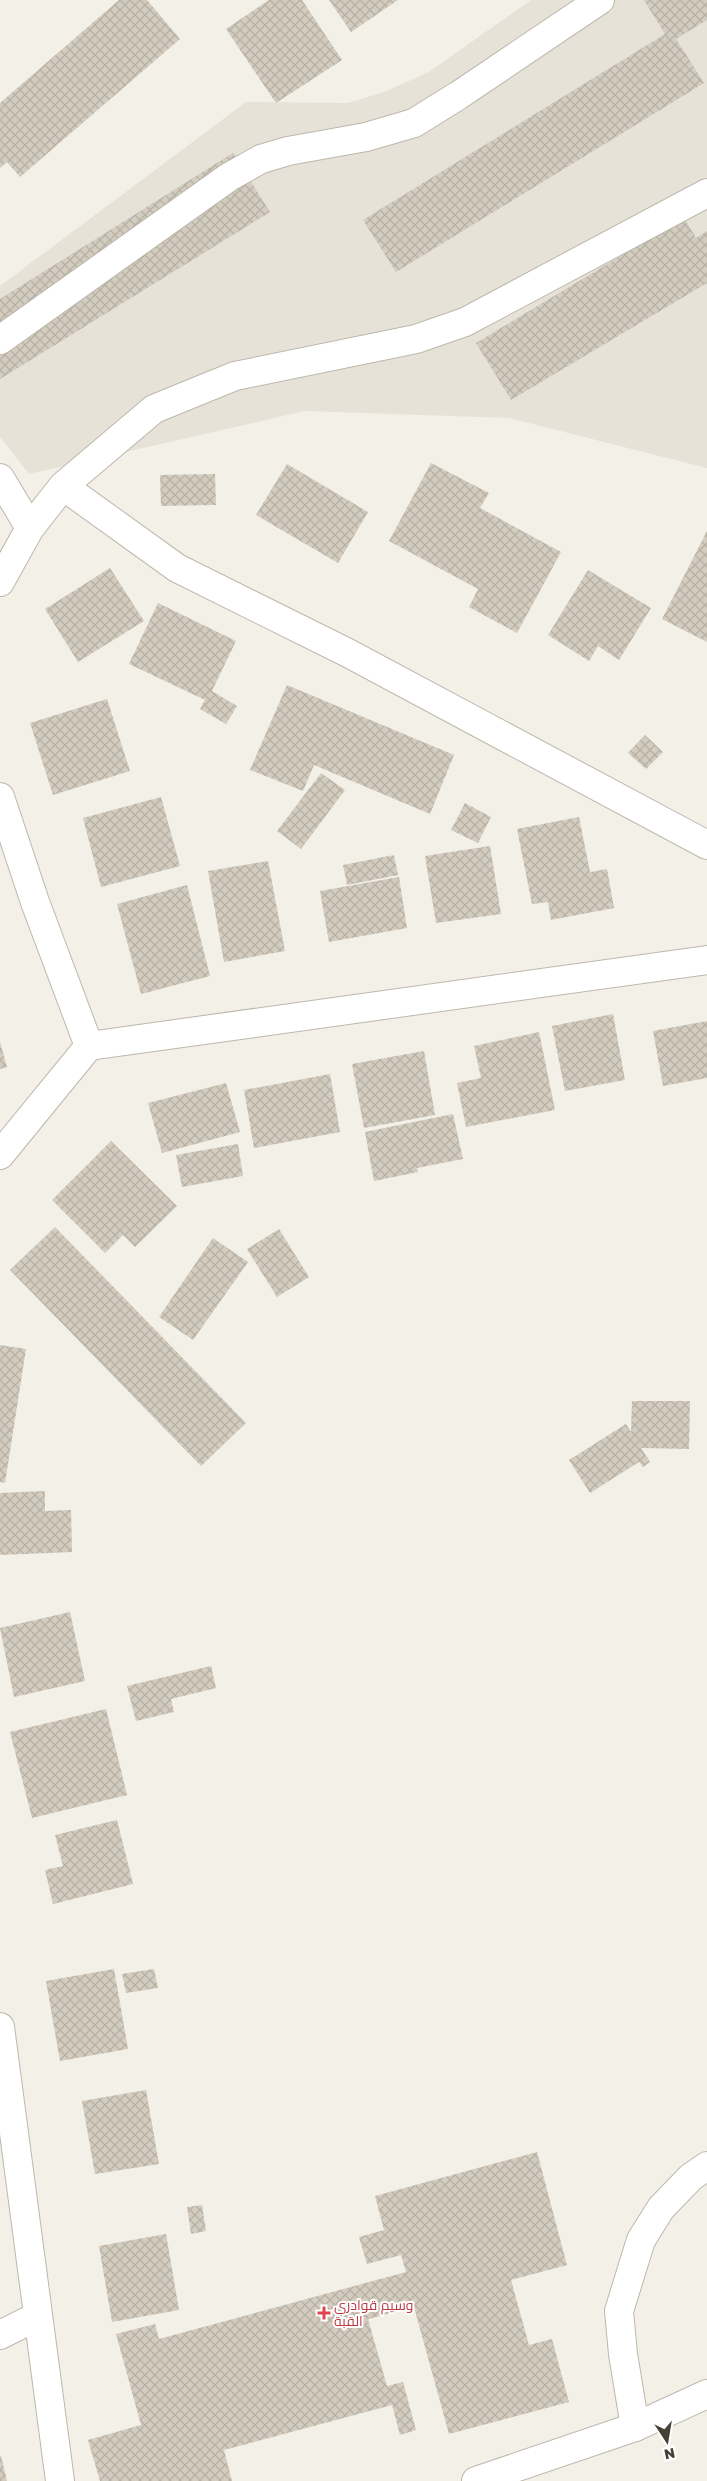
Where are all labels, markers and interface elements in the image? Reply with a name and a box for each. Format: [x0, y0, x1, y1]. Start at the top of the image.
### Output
place label: وسيم قوادري القبة [334, 2296, 413, 2329]
marker: وسيم قوادري القبة [318, 2307, 330, 2319]
north arrow [642, 2416, 692, 2466]
text: N [663, 2445, 677, 2464]

